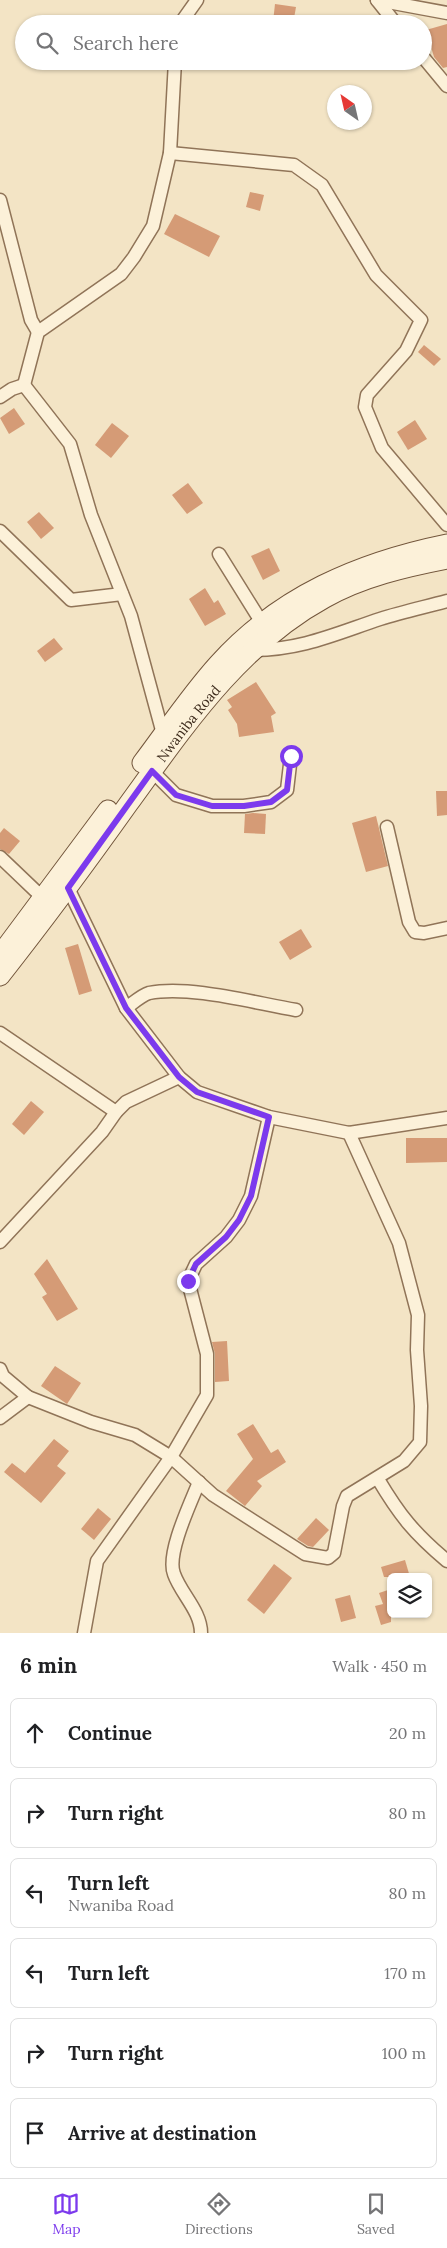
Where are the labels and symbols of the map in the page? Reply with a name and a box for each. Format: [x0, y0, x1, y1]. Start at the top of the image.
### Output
north arrow [327, 85, 372, 130]
street label: Nwaniba Road [153, 681, 224, 766]
route start [280, 745, 303, 768]
route end [177, 1270, 200, 1293]

